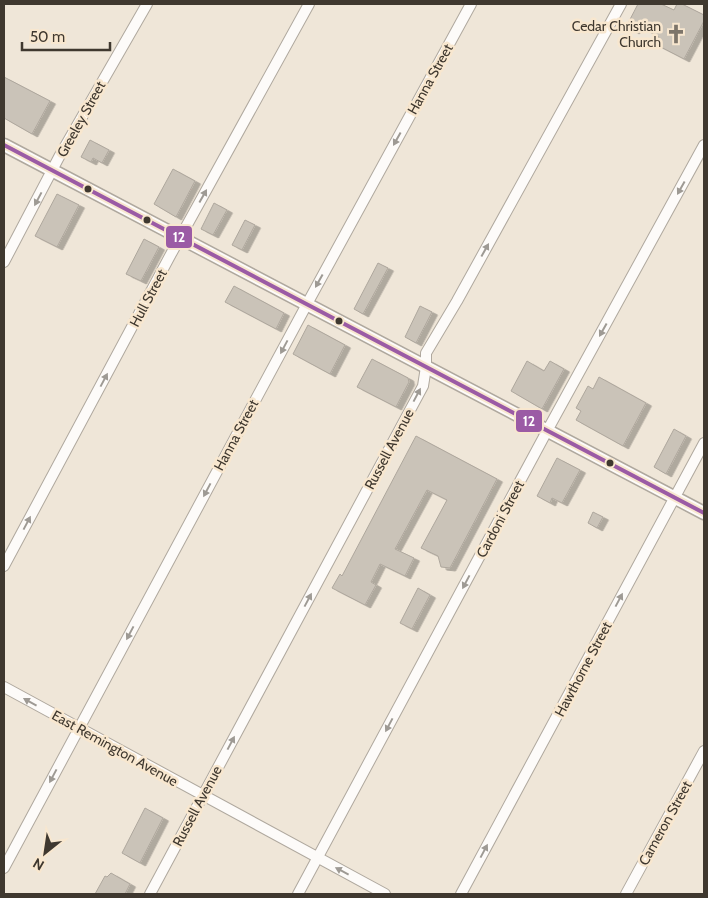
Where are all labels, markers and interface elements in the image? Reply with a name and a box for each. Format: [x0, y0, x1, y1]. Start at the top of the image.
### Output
place label: Cedar Christian Church [572, 17, 661, 51]
scale bar [22, 20, 110, 52]
church icon: Cedar Christian Church [665, 23, 687, 45]
text: 50 m [30, 28, 65, 46]
street label: Hanna Street [403, 40, 457, 117]
street label: Greeley Street [53, 77, 109, 160]
one-way arrow [393, 132, 402, 145]
one-way arrow [677, 180, 685, 195]
unlabelled marker [83, 184, 93, 194]
one-way arrow [199, 188, 207, 203]
one-way arrow [34, 192, 42, 206]
unlabelled marker [142, 215, 152, 225]
line badge: 12 [165, 225, 193, 249]
text: 12 [173, 228, 185, 246]
one-way arrow [481, 243, 489, 257]
street label: Hull Street [125, 266, 171, 330]
one-way arrow [315, 274, 323, 288]
unlabelled marker [334, 316, 344, 326]
one-way arrow [598, 324, 607, 337]
one-way arrow [279, 340, 288, 354]
one-way arrow [100, 373, 108, 388]
one-way arrow [413, 388, 422, 402]
street label: Hanna Street [210, 396, 262, 474]
street label: Russell Avenue [360, 406, 418, 492]
line badge: 12 [515, 409, 543, 433]
text: 12 [523, 412, 535, 430]
unlabelled marker [605, 458, 615, 468]
street label: Cardoni Street [472, 477, 528, 561]
one-way arrow [203, 483, 211, 497]
one-way arrow [23, 516, 31, 531]
one-way arrow [462, 574, 470, 589]
one-way arrow [304, 593, 312, 607]
one-way arrow [615, 594, 624, 607]
street label: Hawthorne Street [550, 618, 616, 720]
one-way arrow [126, 626, 134, 641]
one-way arrow [23, 698, 38, 706]
street label: East Remington Avenue [49, 706, 181, 790]
one-way arrow [385, 717, 393, 732]
one-way arrow [227, 736, 235, 751]
street label: Russell Avenue [168, 763, 226, 849]
one-way arrow [49, 769, 57, 784]
street label: Cameron Street [634, 777, 696, 868]
north arrow [20, 828, 70, 878]
one-way arrow [480, 845, 489, 858]
text: N [30, 854, 47, 875]
one-way arrow [335, 867, 350, 875]

